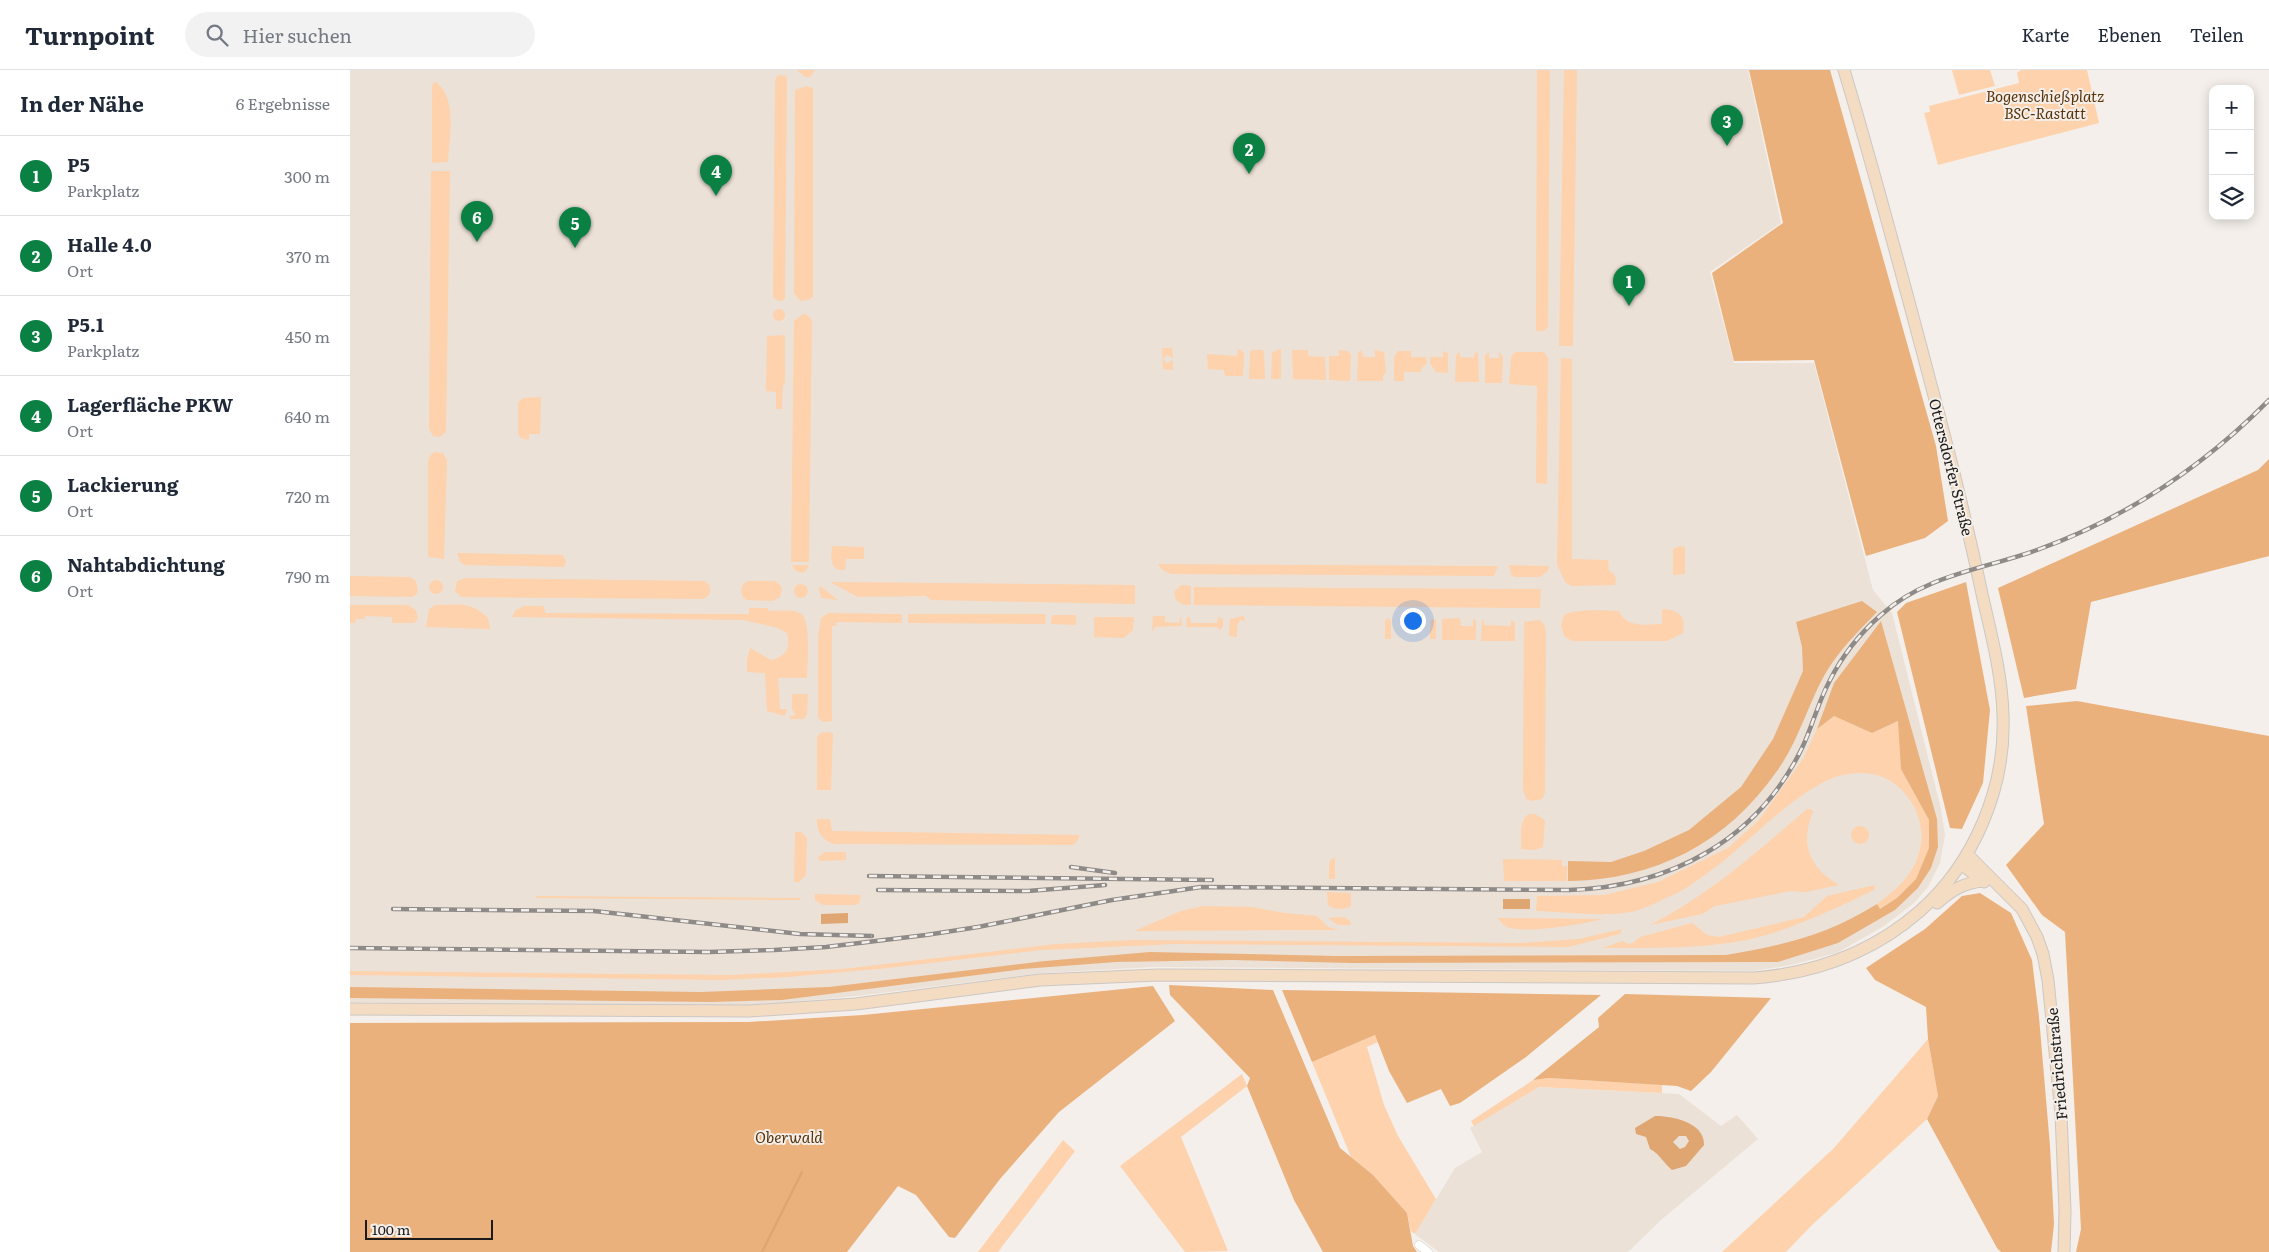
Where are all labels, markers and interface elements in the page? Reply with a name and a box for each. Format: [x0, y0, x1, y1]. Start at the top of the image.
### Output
search box [185, 12, 535, 57]
text: Turnpoint [25, 17, 155, 52]
icon: search [203, 21, 231, 49]
text: Hier suchen [243, 21, 352, 49]
text: Karte [2022, 21, 2069, 48]
text: Ebenen [2097, 21, 2162, 48]
text: Teilen [2190, 21, 2244, 48]
park label: Bogenschießplatz BSC-Rastatt [1986, 84, 2104, 124]
map controls [2209, 85, 2254, 220]
button: + [2209, 85, 2254, 130]
text: In der Nähe [20, 87, 144, 118]
text: 6 Ergebnisse [236, 91, 330, 115]
pin: 3 [1711, 105, 1743, 146]
button: − [2209, 130, 2254, 175]
pin: 2 [1233, 133, 1265, 174]
text: P5 [67, 150, 90, 178]
pin: 4 [700, 155, 732, 196]
text: 1 [33, 164, 39, 188]
text: 300 m [284, 164, 330, 188]
button: layers [2209, 175, 2254, 220]
text: Parkplatz [67, 178, 139, 202]
pin: 6 [461, 201, 493, 242]
pin: 5 [559, 207, 591, 248]
text: Halle 4.0 [67, 230, 152, 258]
text: 2 [32, 244, 40, 268]
text: 370 m [286, 244, 330, 268]
text: Ort [67, 258, 93, 282]
pin: 1 [1613, 265, 1645, 306]
text: P5.1 [67, 310, 104, 338]
text: 3 [32, 324, 40, 348]
text: 450 m [285, 324, 330, 348]
text: Parkplatz [67, 338, 139, 362]
text: Lagerfläche PKW [67, 390, 233, 418]
street label: Ottersdorfer Straße [1924, 396, 1980, 538]
text: 4 [31, 404, 41, 428]
text: 640 m [285, 404, 330, 428]
text: Ort [67, 418, 93, 442]
text: Lackierung [67, 470, 179, 498]
text: 5 [32, 484, 40, 508]
text: 720 m [286, 484, 330, 508]
text: Ort [67, 498, 93, 522]
text: Nahtabdichtung [67, 550, 225, 578]
text: 6 [31, 564, 41, 588]
text: 790 m [286, 564, 330, 588]
text: Ort [67, 578, 93, 602]
your location [1400, 608, 1426, 634]
street label: Friedrichstraße [2040, 1007, 2072, 1121]
park label: Oberwald [755, 1125, 823, 1148]
scale bar [365, 1217, 492, 1240]
text: 100 m [372, 1219, 410, 1239]

